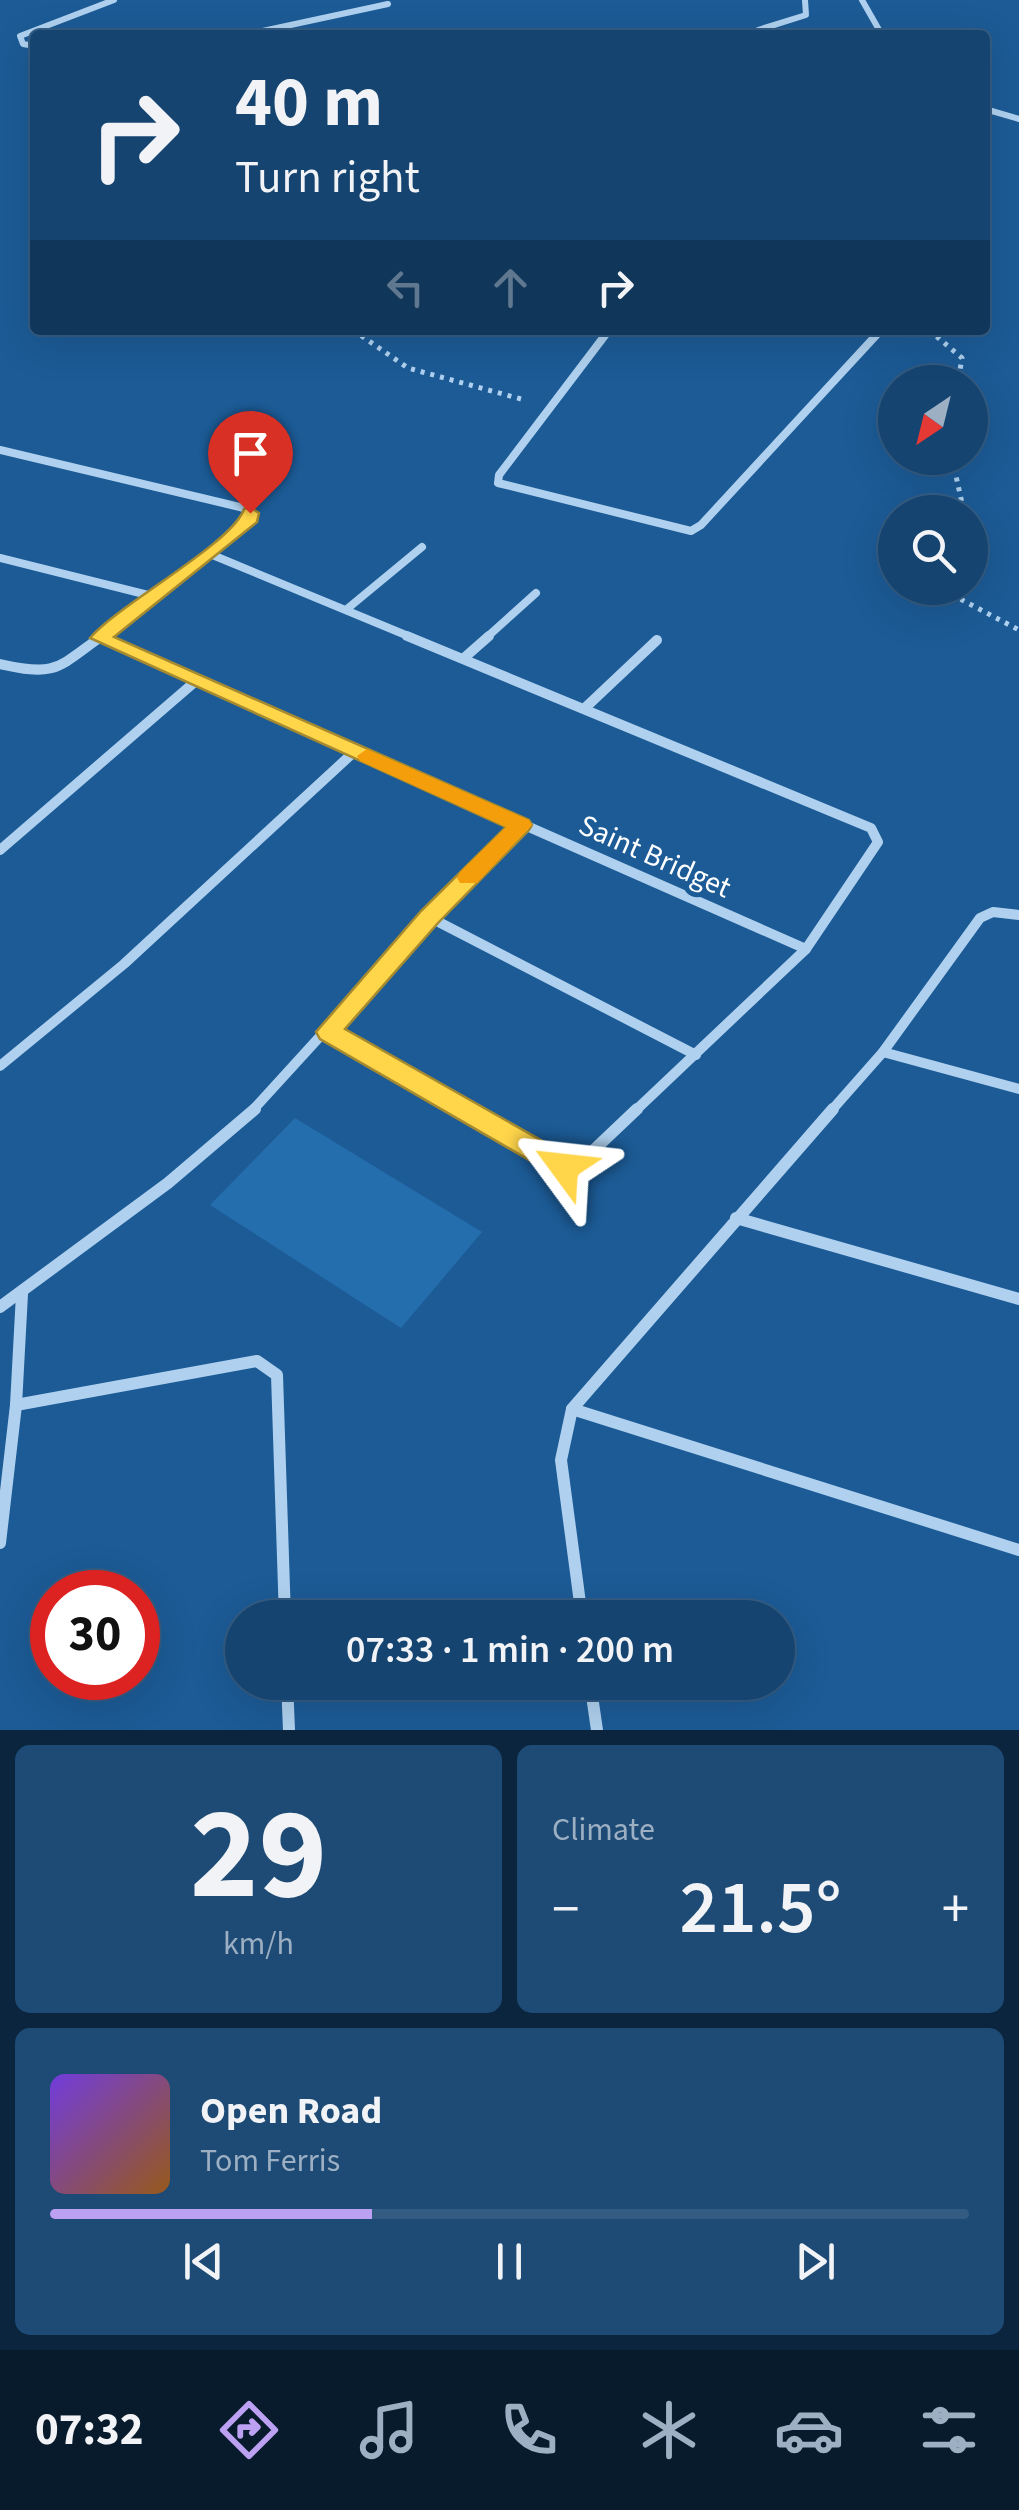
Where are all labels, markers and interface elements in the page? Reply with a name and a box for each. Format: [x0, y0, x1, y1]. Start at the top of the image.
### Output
text: 40 m [235, 53, 383, 153]
icon: right [70, 70, 200, 200]
text: Turn right [235, 146, 420, 210]
icon: left [378, 260, 433, 315]
icon: ahead [483, 260, 538, 315]
icon: right [588, 260, 643, 315]
north arrow [878, 365, 988, 475]
map controls [878, 365, 988, 605]
pin [208, 411, 293, 514]
icon: arrive [223, 426, 278, 481]
button: search [878, 495, 988, 605]
street label: Saint Bridget [572, 804, 738, 909]
position arrow [512, 1115, 616, 1219]
speed limit sign: 30 [30, 1570, 160, 1700]
text: 07:33 · 1 min · 200 m [346, 1623, 674, 1677]
text: 29 [190, 1763, 327, 1948]
text: Climate [552, 1807, 655, 1853]
text: 21.5° [679, 1855, 842, 1962]
text: − [552, 1871, 579, 1949]
text: + [942, 1871, 969, 1949]
text: km/h [223, 1921, 294, 1967]
text: Open Road [200, 2084, 382, 2138]
text: Tom Ferris [200, 2138, 340, 2184]
icon: previous [176, 2234, 231, 2289]
icon: pause [482, 2234, 537, 2289]
icon: next [788, 2234, 843, 2289]
icon: directions [214, 2395, 284, 2465]
icon: music [354, 2395, 424, 2465]
icon: phone [494, 2395, 564, 2465]
icon: climate [634, 2395, 704, 2465]
icon: car [774, 2395, 844, 2465]
icon: filters [914, 2395, 984, 2465]
text: 07:32 [35, 2398, 144, 2462]

